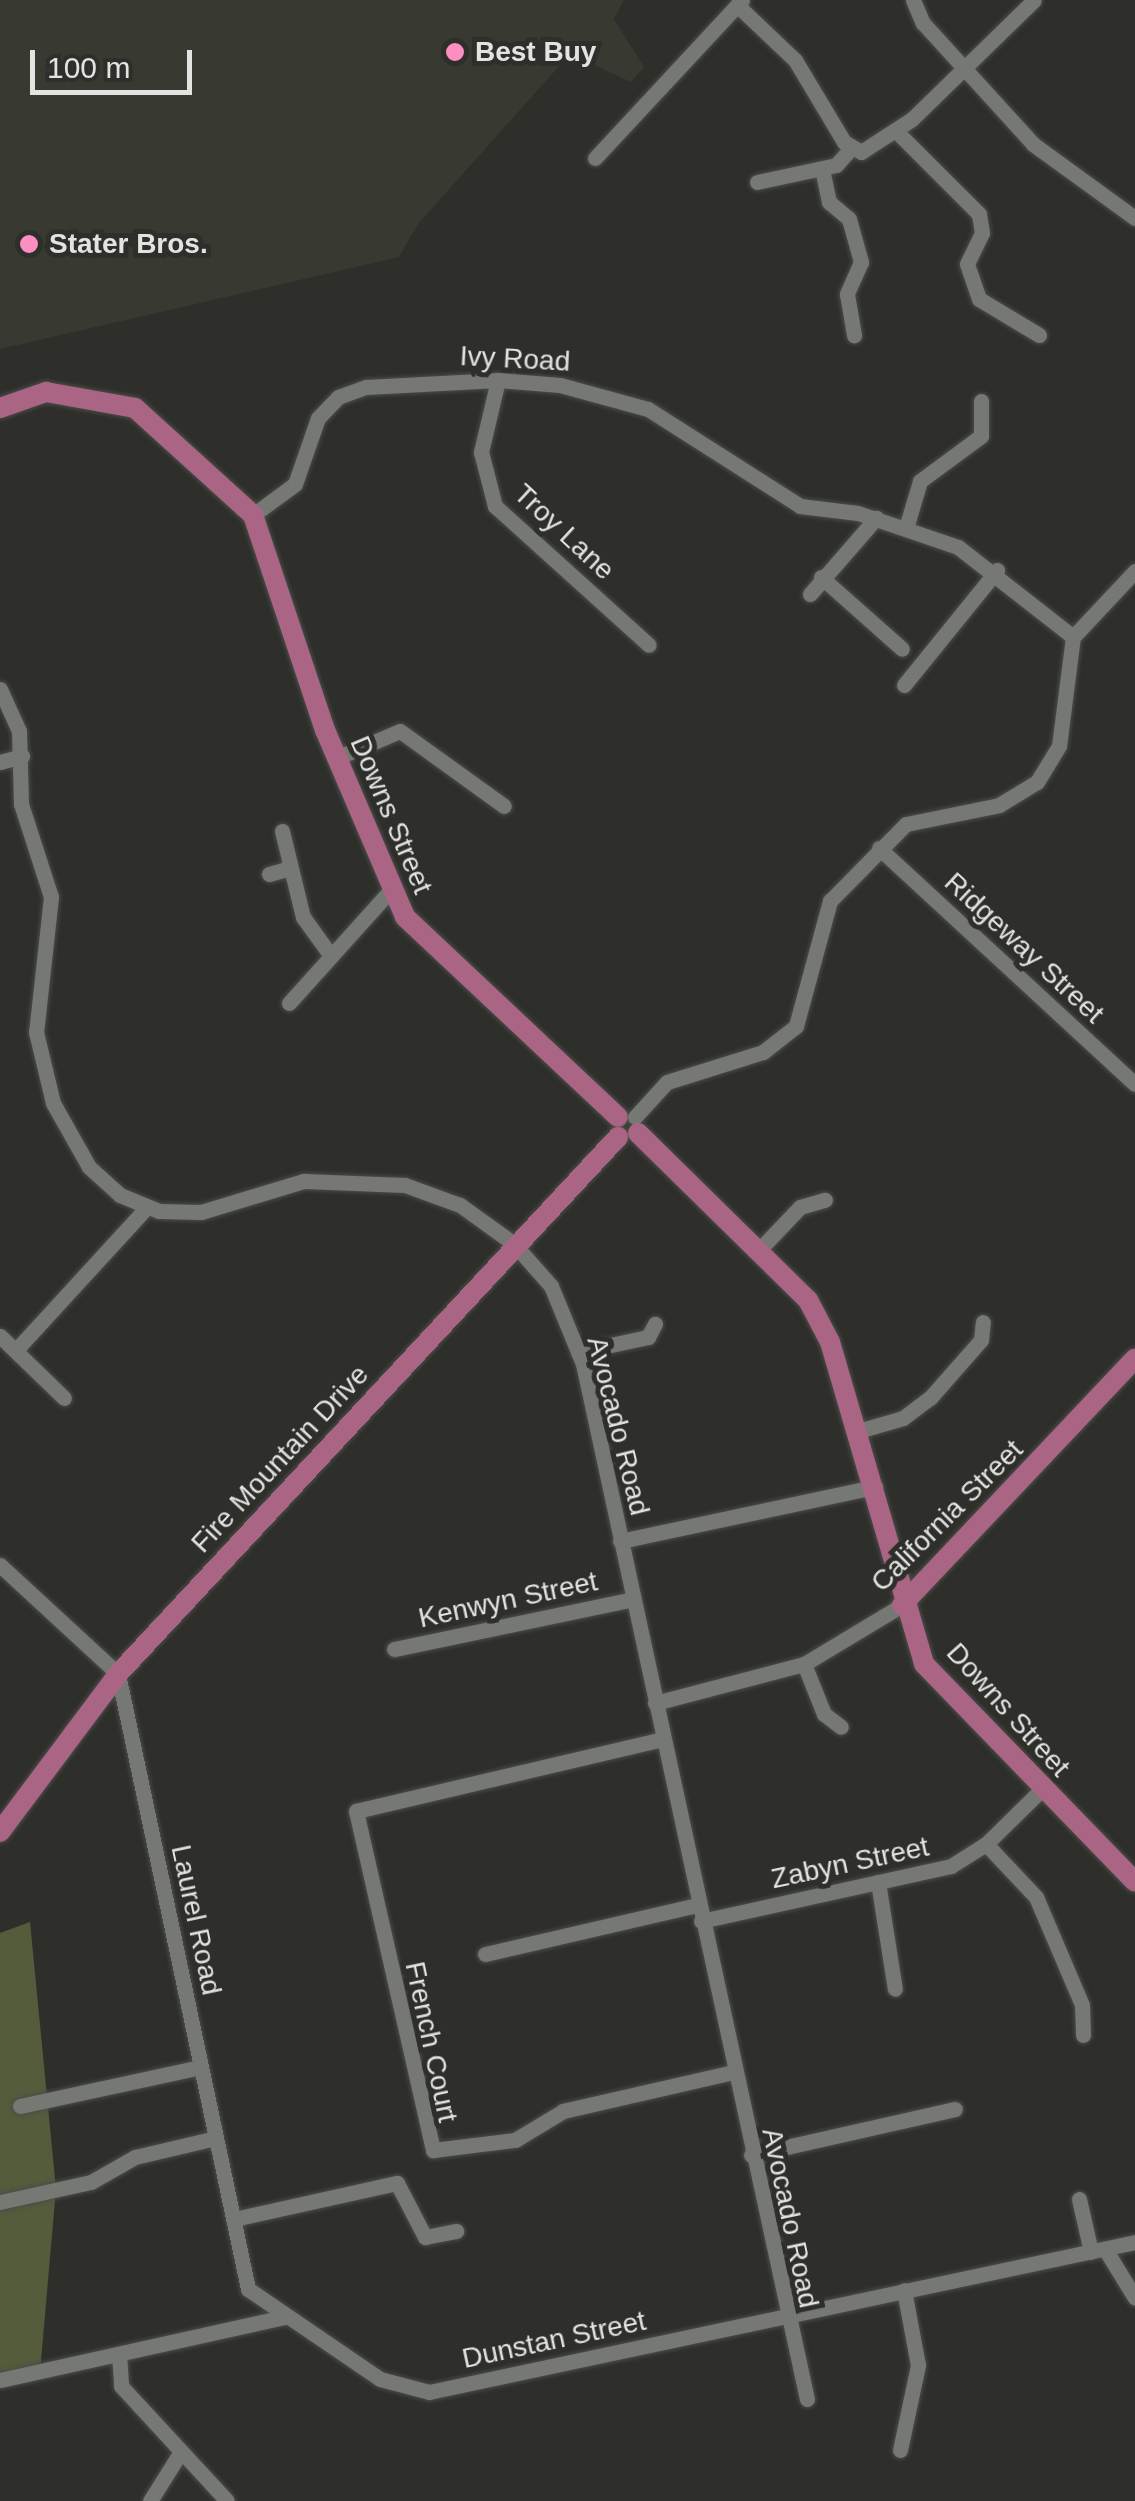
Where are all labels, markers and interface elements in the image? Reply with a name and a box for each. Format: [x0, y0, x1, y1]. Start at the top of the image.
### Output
scale bar [35, 30, 198, 92]
place label: Best Buy [475, 35, 596, 69]
marker: Best Buy [444, 41, 466, 63]
text: 100 m [47, 51, 130, 84]
place label: Stater Bros. [49, 227, 208, 261]
marker: Stater Bros. [18, 233, 40, 255]
street label: Ivy Road [459, 339, 571, 379]
street label: Troy Lane [507, 477, 621, 587]
street label: Downs Street [343, 731, 439, 899]
street label: Ridgeway Street [937, 866, 1111, 1030]
street label: Avocado Road [580, 1333, 656, 1519]
street label: Fire Mountain Drive [184, 1358, 376, 1560]
street label: California Street [864, 1433, 1030, 1599]
street label: Kenwyn Street [415, 1565, 601, 1635]
street label: Downs Street [939, 1636, 1077, 1784]
street label: Zabyn Street [768, 1830, 932, 1896]
street label: Laurel Road [164, 1842, 228, 1998]
street label: French Court [398, 1959, 464, 2125]
street label: Avocado Road [755, 2125, 825, 2311]
street label: Dunstan Street [459, 2304, 649, 2376]

